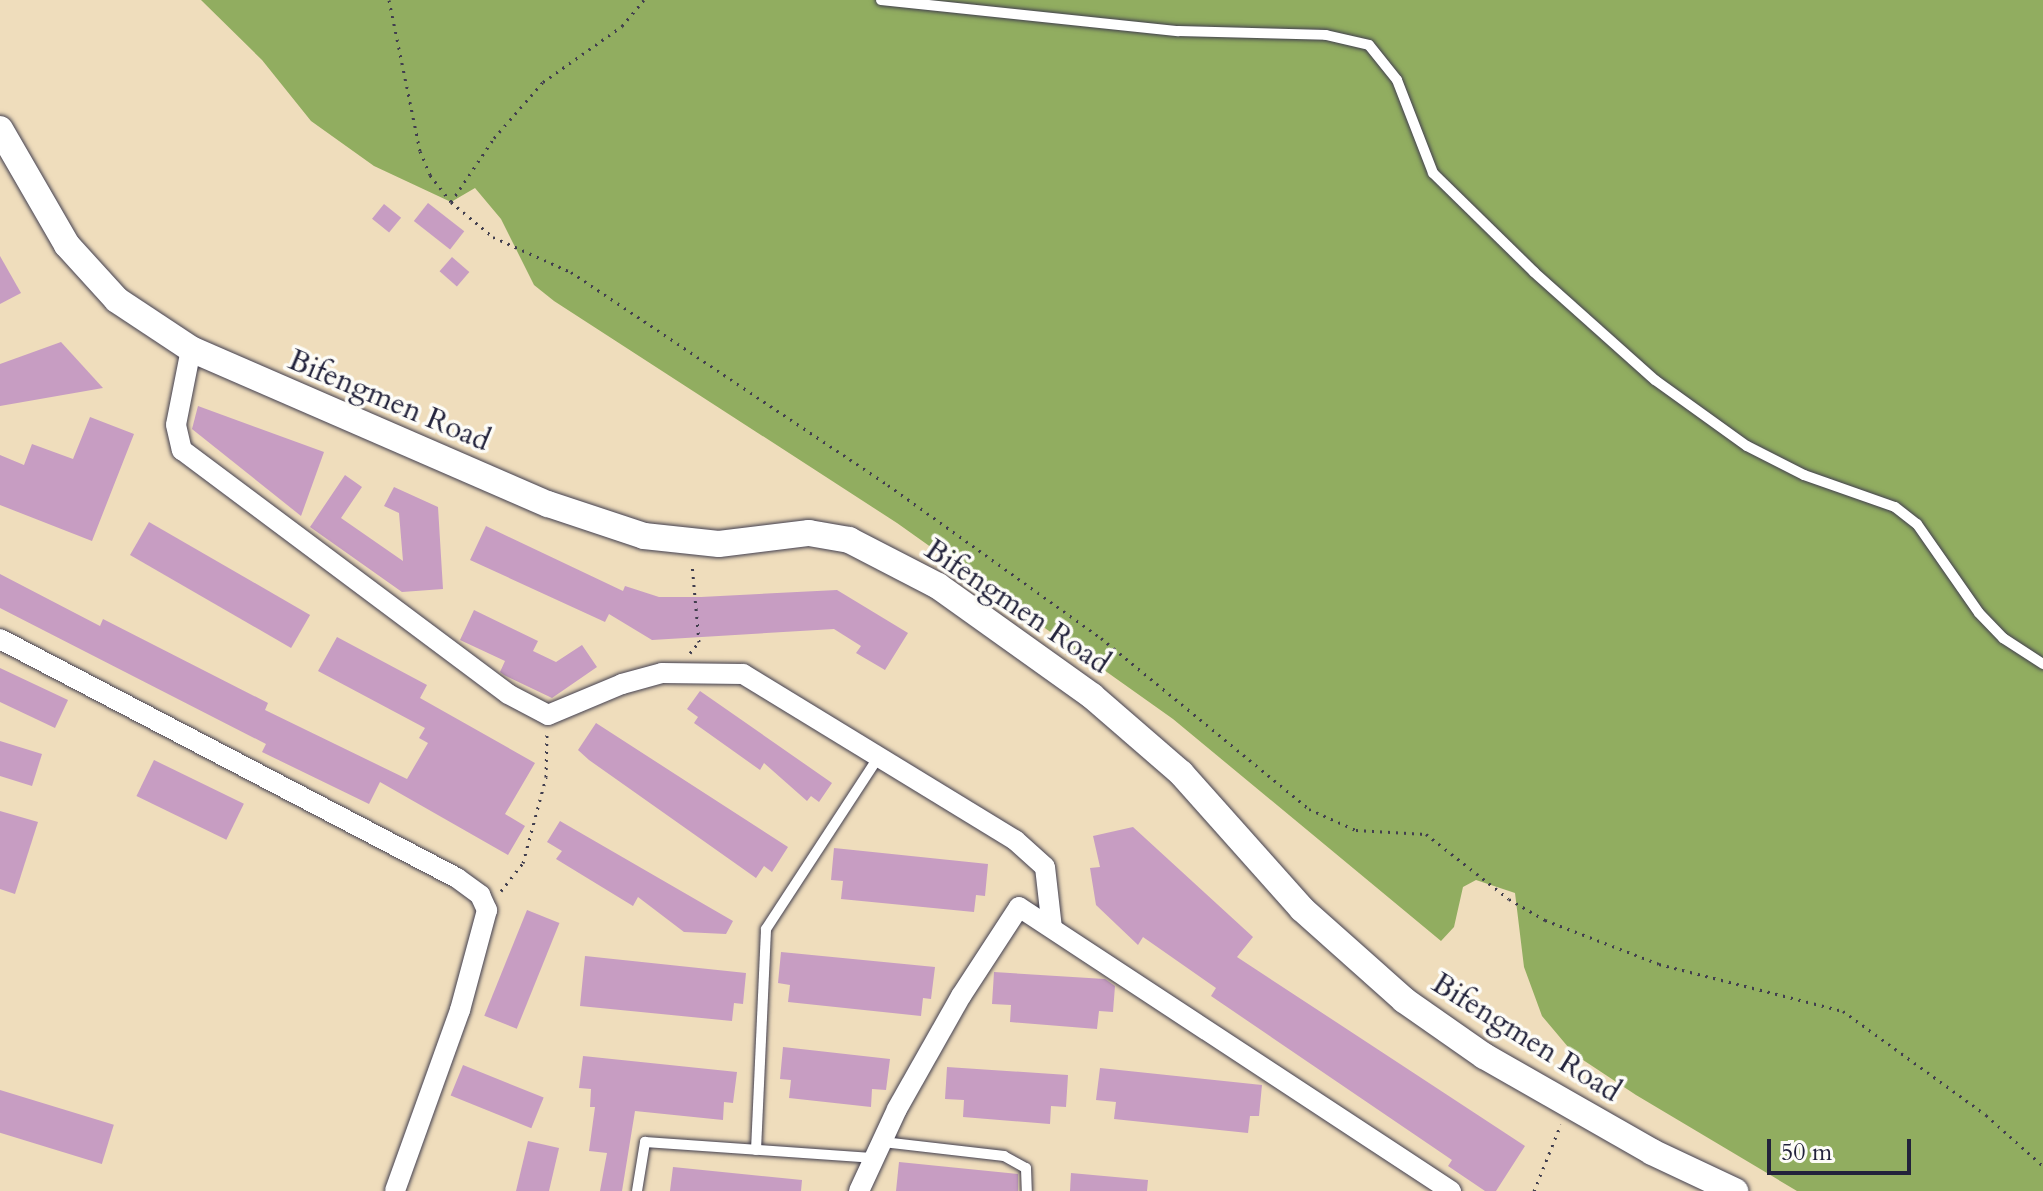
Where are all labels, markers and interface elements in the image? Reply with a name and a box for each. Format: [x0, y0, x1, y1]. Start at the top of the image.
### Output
street label: Bifengmen Road [283, 342, 495, 460]
street label: Bifengmen Road [918, 532, 1116, 682]
street label: Bifengmen Road [1425, 966, 1627, 1110]
scale bar [1771, 1123, 1915, 1173]
text: 50 m [1781, 1136, 1832, 1169]

